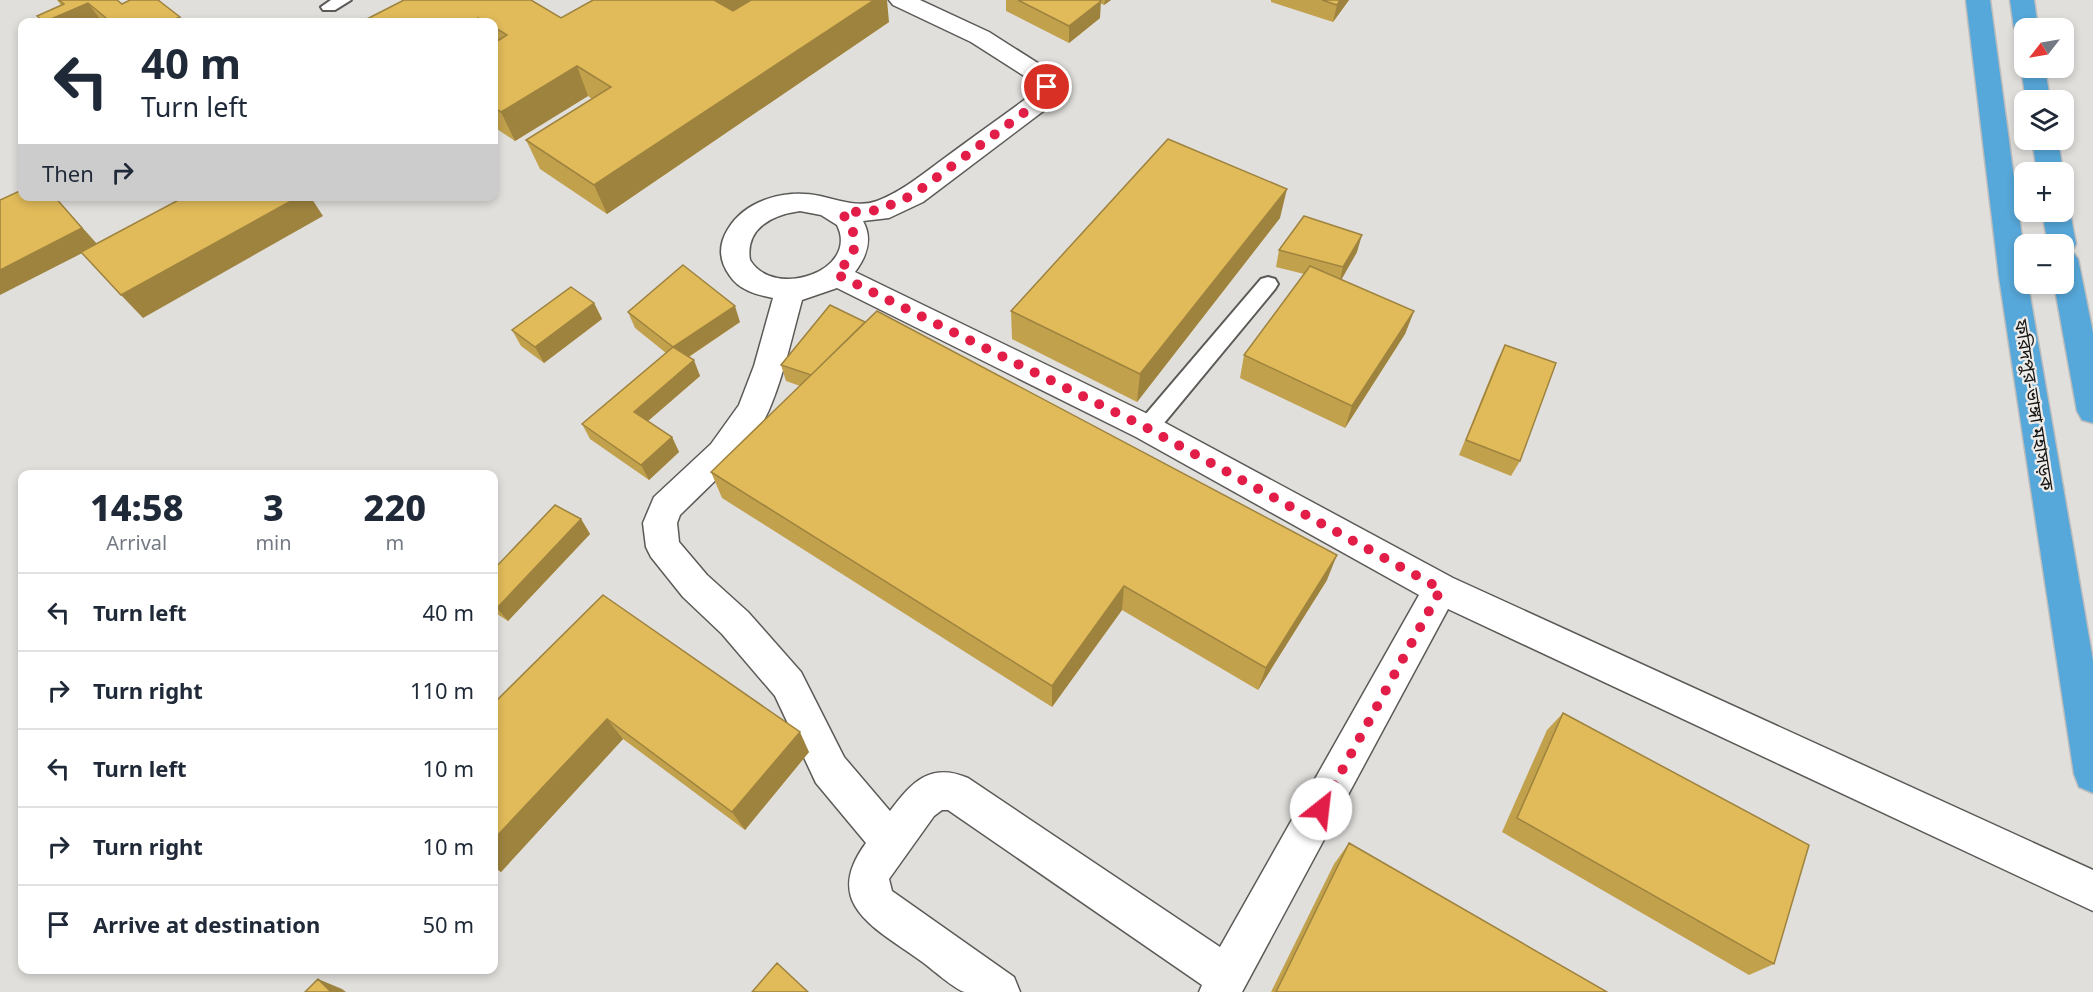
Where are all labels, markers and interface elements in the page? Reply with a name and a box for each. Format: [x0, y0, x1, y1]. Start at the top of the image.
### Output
north arrow [2014, 18, 2074, 78]
map controls [2014, 18, 2074, 294]
text: 40 m [141, 34, 241, 91]
icon: left [42, 42, 120, 120]
pin [1021, 61, 1072, 112]
icon: arrive [1030, 70, 1063, 103]
text: Turn left [141, 88, 247, 125]
button: layers [2014, 90, 2074, 150]
icon: right [106, 156, 139, 189]
text: Then [42, 158, 94, 188]
button: + [2014, 162, 2074, 222]
button: − [2014, 234, 2074, 294]
street label: ফরিদপুর-ভাঙ্গা মহাসড়ক [2009, 316, 2060, 493]
text: 14:58 [90, 483, 183, 532]
text: 3 [263, 483, 284, 532]
text: 220 [364, 483, 426, 532]
text: Arrival [106, 529, 167, 556]
text: min [255, 529, 292, 556]
text: m [385, 529, 404, 556]
icon: left [42, 596, 75, 629]
text: Turn left [93, 597, 187, 627]
text: 40 m [423, 597, 474, 627]
icon: right [42, 674, 75, 707]
text: Turn right [93, 675, 203, 705]
text: 110 m [410, 675, 474, 705]
icon: left [42, 752, 75, 785]
text: Turn left [93, 753, 187, 783]
text: 10 m [423, 753, 474, 783]
position arrow [1289, 777, 1353, 841]
icon: right [42, 830, 75, 863]
text: Turn right [93, 831, 203, 861]
text: 10 m [423, 831, 474, 861]
icon: arrive [42, 908, 75, 941]
text: Arrive at destination [93, 909, 320, 939]
text: 50 m [423, 909, 474, 939]

